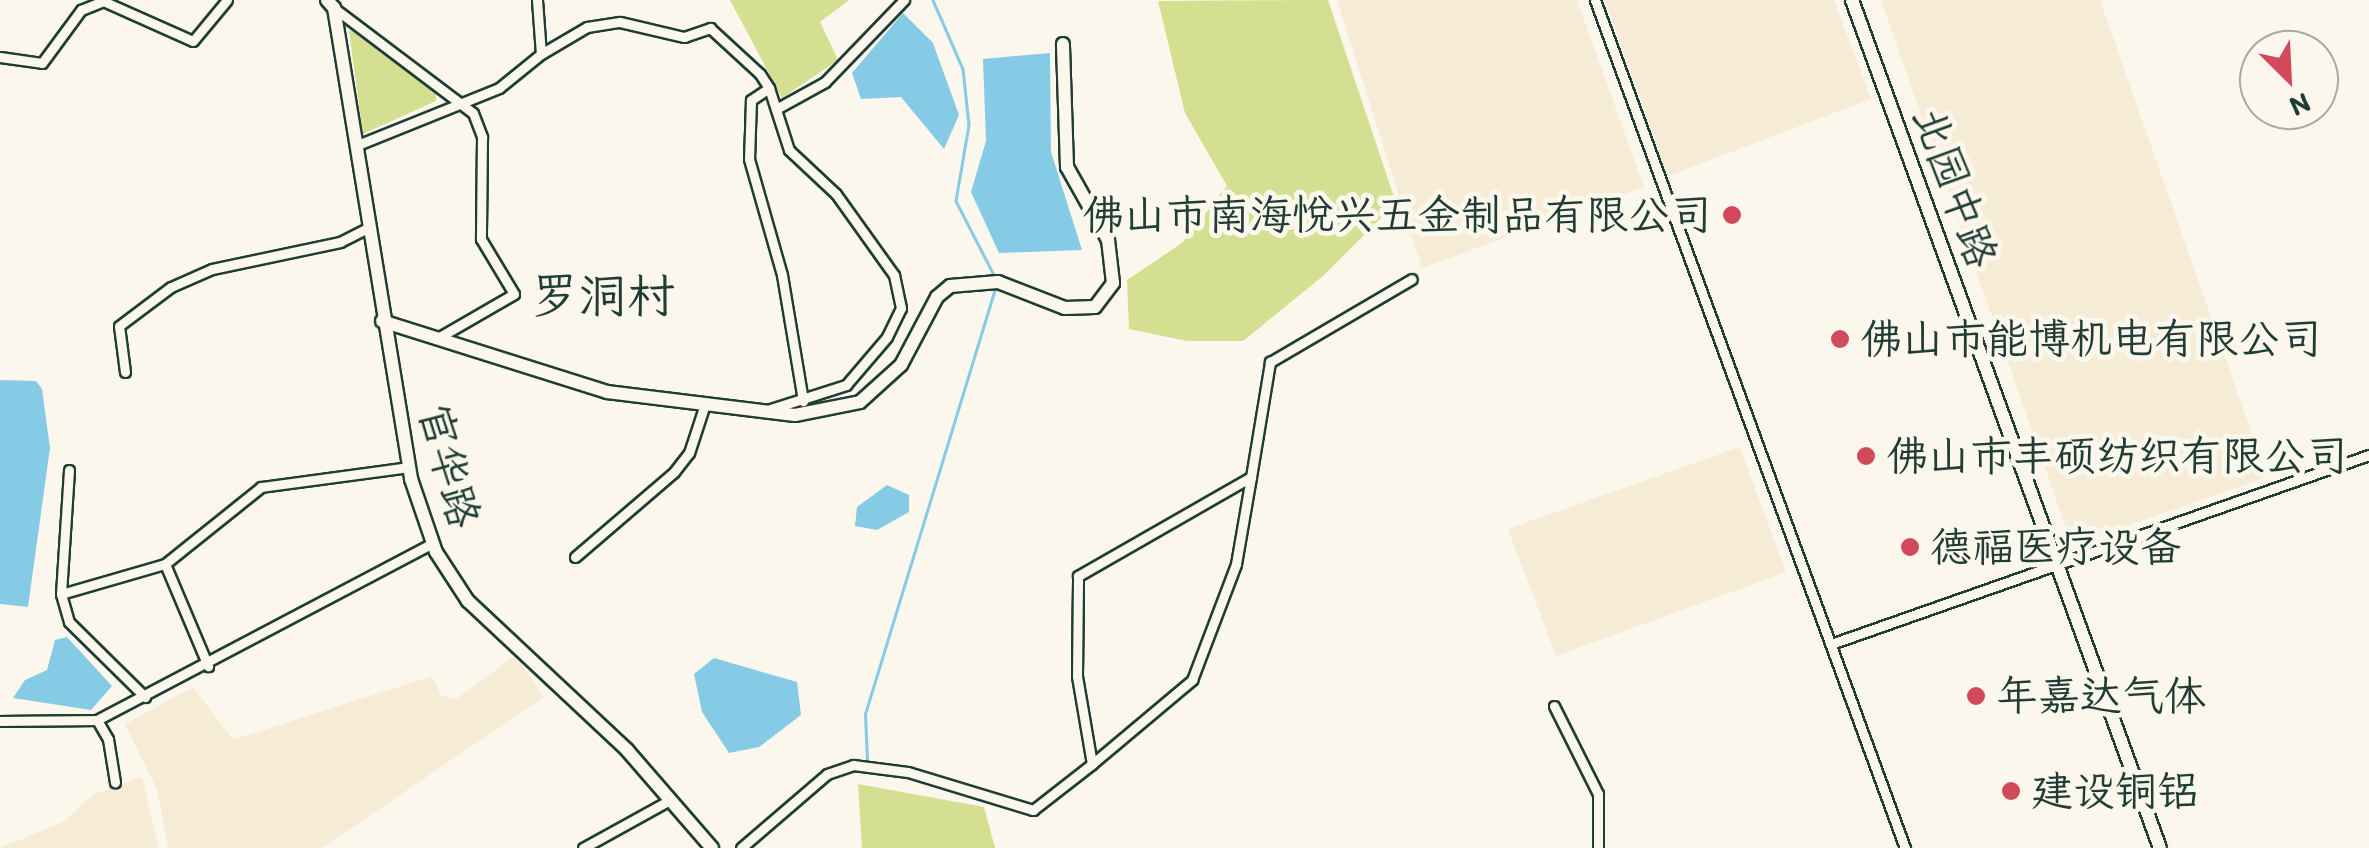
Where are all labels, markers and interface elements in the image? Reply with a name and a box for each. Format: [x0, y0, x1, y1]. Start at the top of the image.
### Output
north arrow [2239, 30, 2339, 130]
text: N [2285, 86, 2316, 125]
street label: 北园中路 [1903, 99, 2007, 275]
place label: 佛山市南海悦兴五金制品有限公司 [1082, 190, 1712, 240]
marker: 佛山市南海悦兴五金制品有限公司 [1721, 204, 1743, 226]
district label: 罗洞村 [531, 267, 675, 325]
place label: 佛山市能博机电有限公司 [1860, 314, 2322, 364]
marker: 佛山市能博机电有限公司 [1829, 328, 1851, 350]
street label: 官华路 [408, 399, 490, 533]
place label: 佛山市丰硕纺织有限公司 [1886, 431, 2348, 481]
marker: 佛山市丰硕纺织有限公司 [1855, 445, 1877, 467]
place label: 德福医疗设备 [1930, 522, 2182, 572]
marker: 德福医疗设备 [1899, 536, 1921, 558]
place label: 年嘉达气体 [1996, 671, 2206, 721]
marker: 年嘉达气体 [1965, 685, 1987, 707]
place label: 建设铜铝 [2031, 766, 2199, 816]
marker: 建设铜铝 [2000, 780, 2022, 802]

